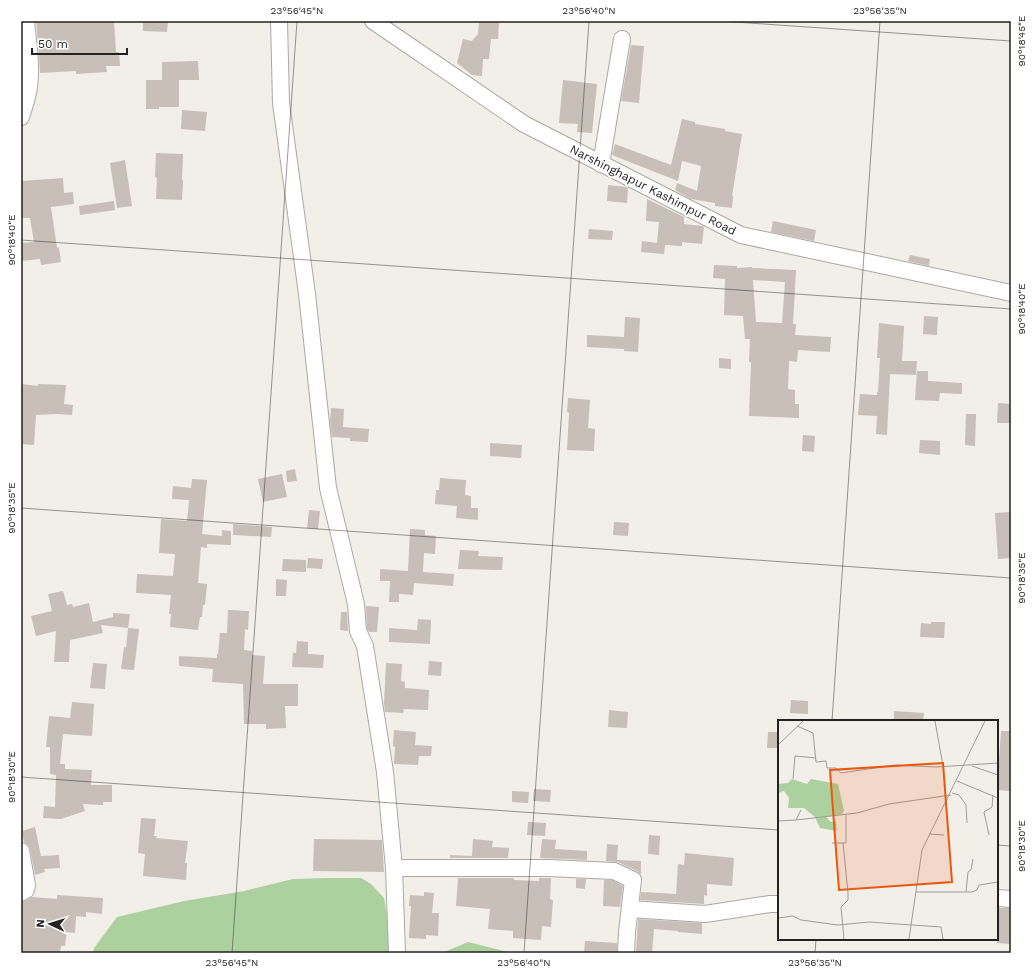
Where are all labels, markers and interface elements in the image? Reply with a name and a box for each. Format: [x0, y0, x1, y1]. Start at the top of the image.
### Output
text: 23°56'45"N [271, 5, 323, 16]
text: 23°56'40"N [562, 5, 616, 16]
text: 23°56'35"N [853, 5, 907, 16]
text: 90°18'45"E [1016, 16, 1027, 66]
scale bar [32, 30, 127, 56]
text: 50 m [38, 37, 68, 51]
street label: Narshinghapur Kashimpur Road [568, 142, 738, 238]
text: 90°18'40"E [6, 214, 17, 266]
text: 90°18'40"E [1016, 283, 1027, 335]
text: 90°18'35"E [6, 482, 17, 534]
text: 90°18'35"E [1016, 552, 1027, 604]
inset map [778, 720, 998, 940]
text: 90°18'30"E [6, 751, 17, 803]
text: 90°18'30"E [1016, 820, 1027, 872]
north arrow [30, 904, 70, 944]
text: N [34, 919, 47, 928]
text: 23°56'45"N [206, 957, 258, 968]
text: 23°56'40"N [497, 957, 551, 968]
text: 23°56'35"N [788, 957, 842, 968]

